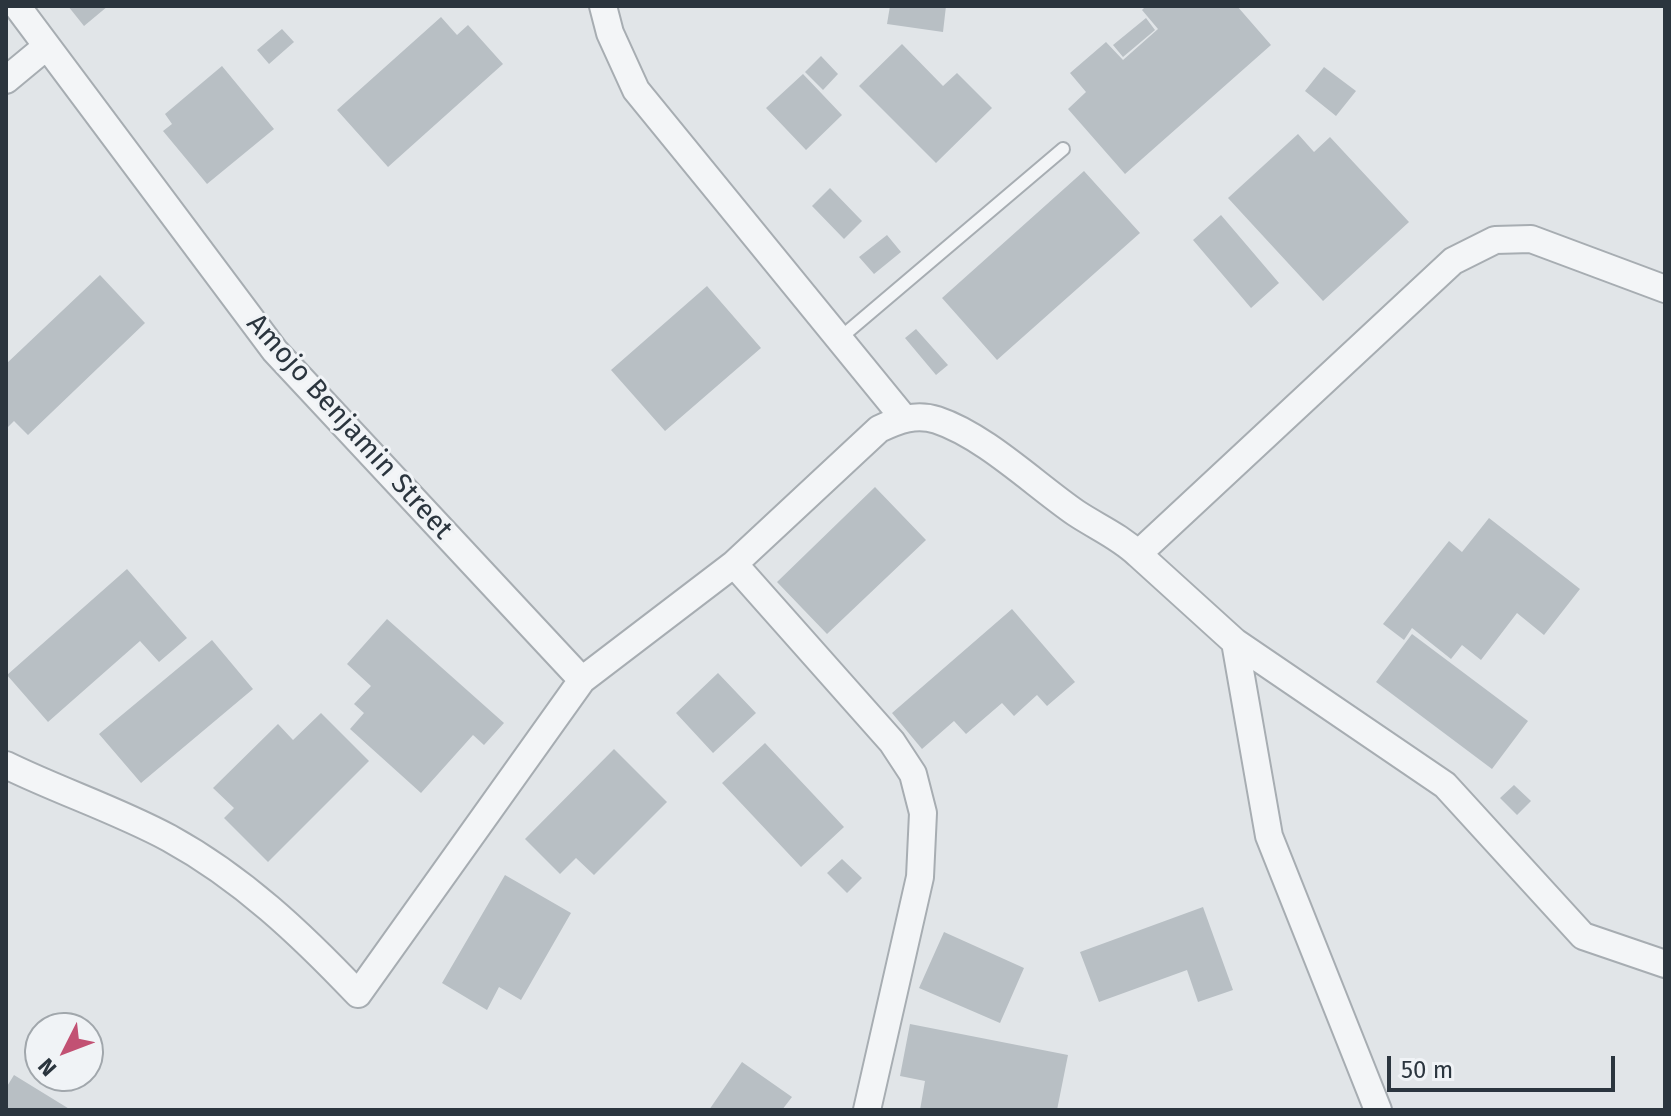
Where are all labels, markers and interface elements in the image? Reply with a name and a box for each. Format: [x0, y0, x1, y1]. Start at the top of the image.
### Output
street label: Amojo Benjamin Street [239, 307, 459, 547]
north arrow [24, 1012, 104, 1092]
scale bar [1391, 1040, 1619, 1090]
text: N [32, 1053, 62, 1082]
text: 50 m [1401, 1056, 1453, 1084]

